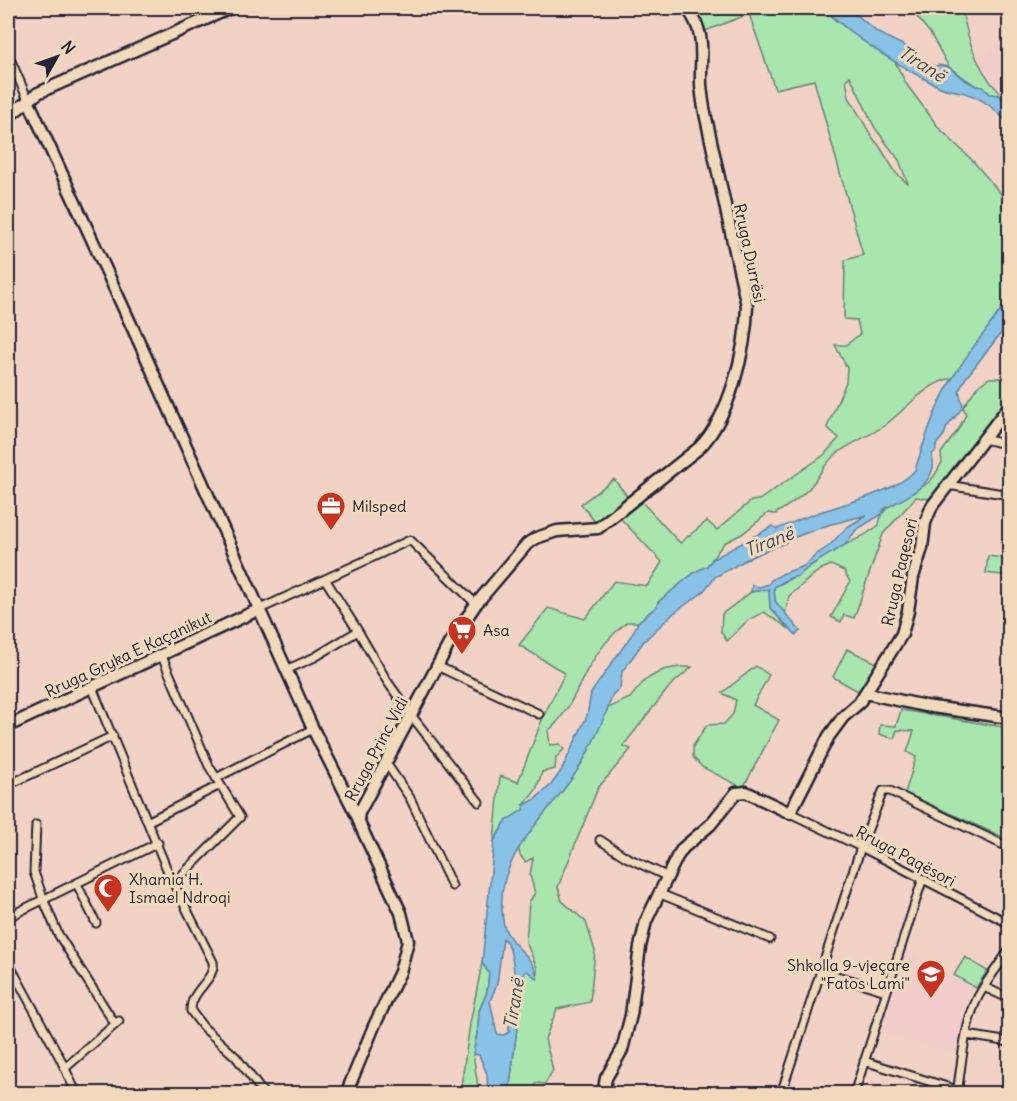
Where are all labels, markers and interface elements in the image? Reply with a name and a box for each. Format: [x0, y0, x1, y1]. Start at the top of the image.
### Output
north arrow [27, 27, 87, 87]
text: N [57, 37, 80, 58]
water label: Tiranë [895, 40, 951, 88]
street label: Rruga Durrësi [730, 202, 770, 304]
office icon: Milsped [315, 490, 347, 532]
place label: Milsped [352, 496, 407, 516]
street label: Rruga Paqesori [877, 516, 921, 628]
water label: Tiranë [741, 521, 798, 562]
street label: Rruga Gryka E Kaçanikut [42, 606, 215, 701]
supermarket icon: Asa [446, 614, 478, 656]
place label: Asa [483, 620, 510, 640]
street label: Rruga Princ Vidi [340, 693, 412, 805]
street label: Rruga Paqësori [853, 821, 959, 891]
place label: Xhamia H. Ismael Ndroqi [129, 869, 231, 907]
mosque icon: Xhamia H. Ismael Ndroqi [92, 872, 124, 914]
place label: Shkolla 9-vjeçare "Fatos Lami" [787, 955, 910, 993]
school or university icon: Shkolla 9-vjeçare "Fatos Lami" [915, 958, 947, 1000]
water label: Tiranë [498, 976, 529, 1031]

